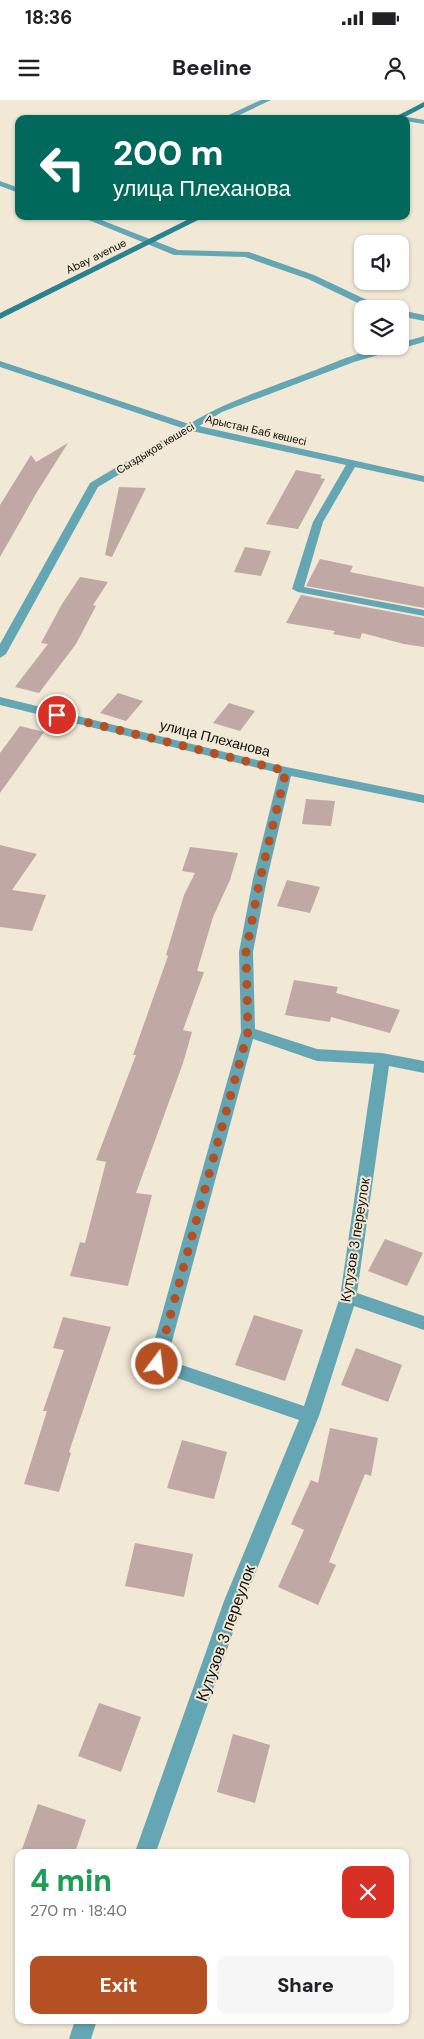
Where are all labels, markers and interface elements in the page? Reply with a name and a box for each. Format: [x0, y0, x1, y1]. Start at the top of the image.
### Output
text: 18:36 [25, 5, 72, 30]
text: Beeline [172, 53, 252, 82]
icon: menu [15, 54, 43, 82]
icon: person [381, 54, 409, 82]
text: 200 m [113, 130, 224, 176]
icon: left [30, 135, 95, 200]
text: улица Плеханова [113, 174, 291, 203]
street label: Abay avenue [64, 235, 128, 277]
map controls [354, 235, 409, 355]
button: sound [354, 235, 409, 290]
button: layers [354, 300, 409, 355]
street label: Арыстан Баб көшесі [204, 412, 308, 448]
street label: Сыздықов көшесі [113, 419, 197, 477]
pin [36, 694, 78, 736]
icon: arrive [43, 701, 71, 729]
street label: улица Плеханова [158, 716, 272, 760]
street label: Кутузов 3 переулок [336, 1176, 374, 1303]
position arrow [130, 1337, 182, 1389]
street label: Кутузов 3 переулок [191, 1561, 260, 1704]
text: 4 min [30, 1861, 112, 1900]
button: close [342, 1866, 394, 1918]
text: 270 m · 18:40 [30, 1900, 127, 1921]
button: Exit [30, 1956, 207, 2014]
button: Share [217, 1956, 394, 2014]

